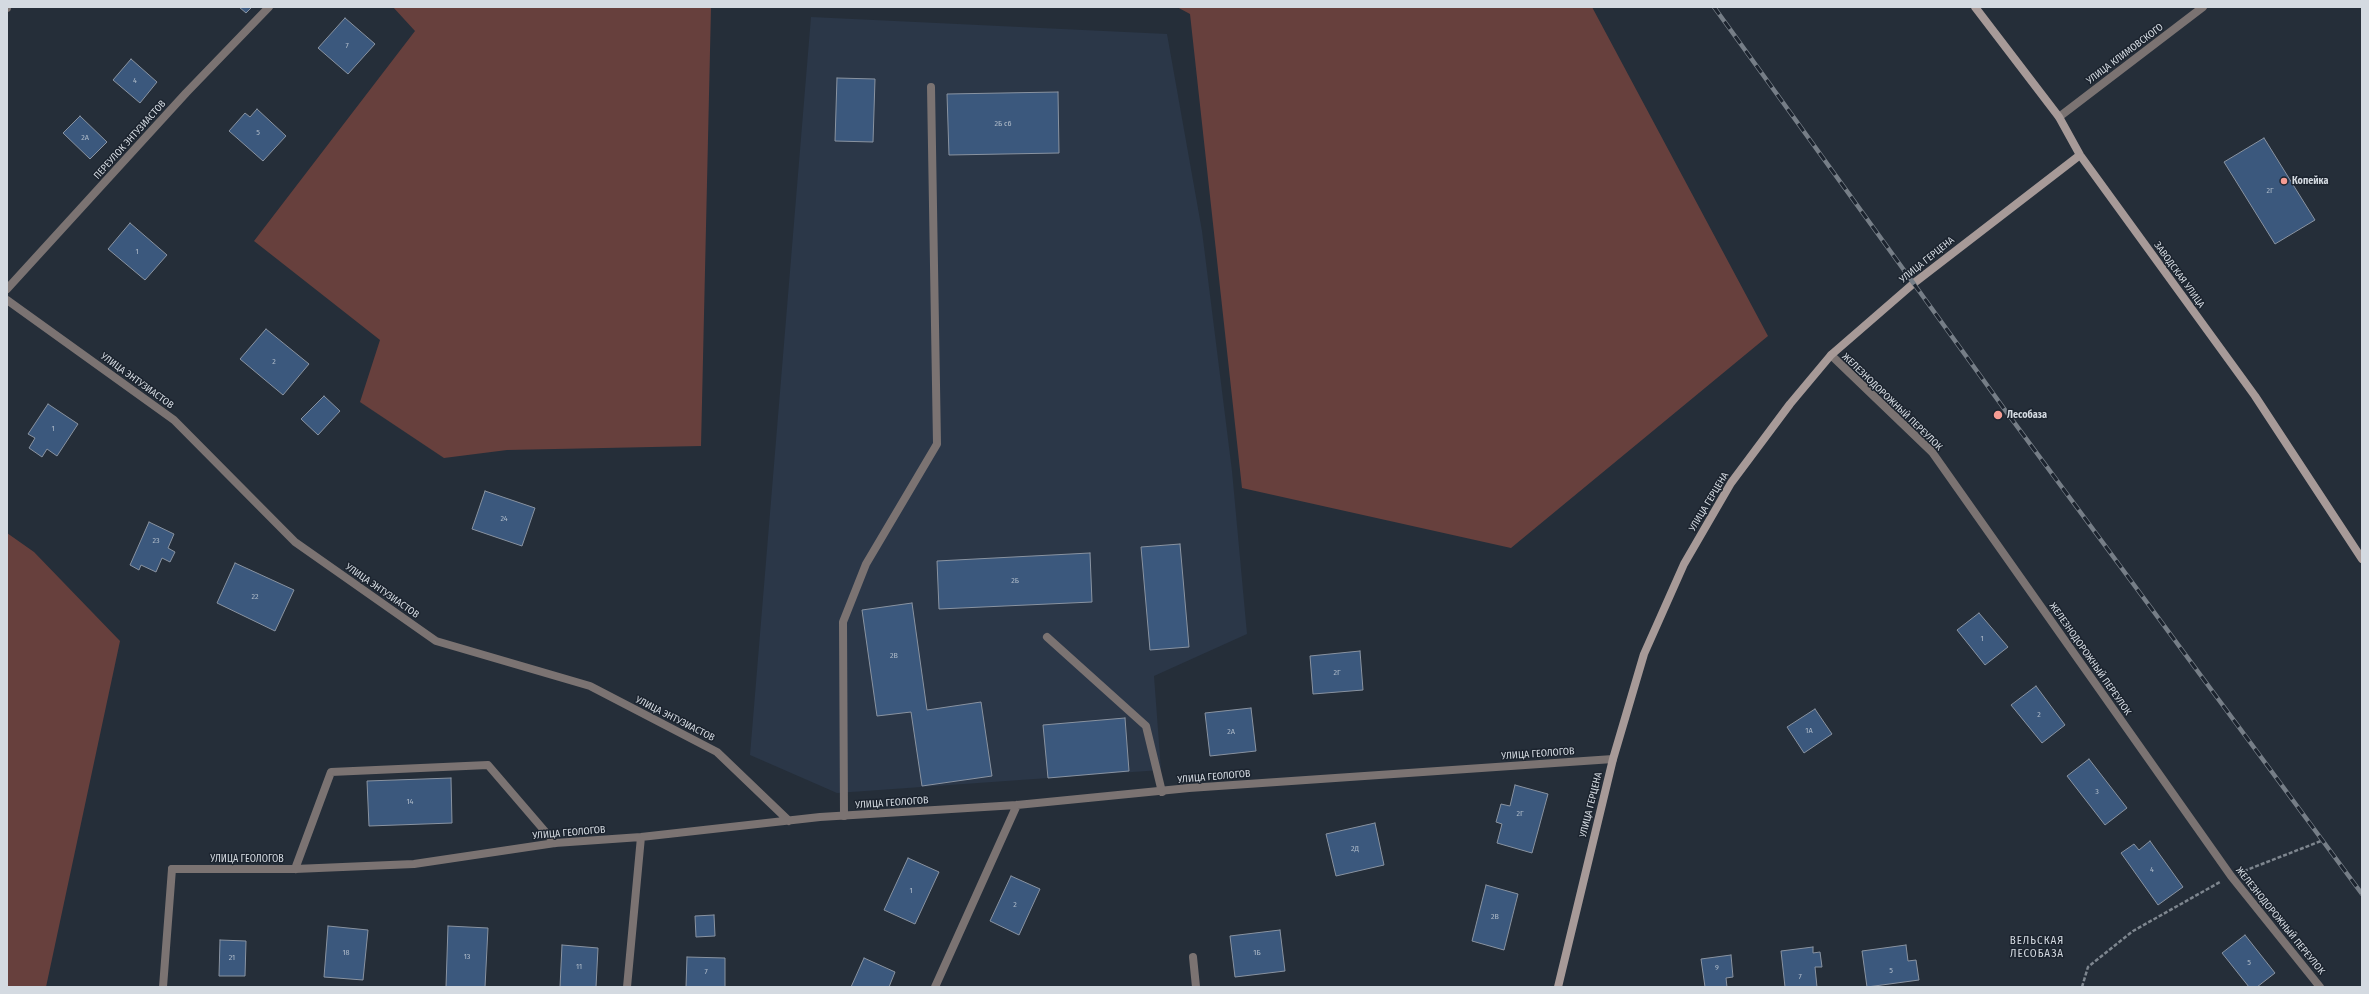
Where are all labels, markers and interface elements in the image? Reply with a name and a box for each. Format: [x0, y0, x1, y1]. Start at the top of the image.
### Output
street label: УЛИЦА КЛИМОВСКОГО [2084, 21, 2166, 87]
house number: 7 [345, 41, 349, 51]
house number: 4 [133, 76, 137, 86]
street label: ПЕРЕУЛОК ЭНТУЗИАСТОВ [91, 98, 169, 182]
house number: 2Б с6 [995, 119, 1011, 129]
house number: 5 [256, 128, 260, 138]
house number: 2А [81, 133, 89, 143]
place label: Копейка [2292, 175, 2328, 187]
marker: Копейка [2279, 176, 2289, 186]
house number: 2Г [2266, 186, 2274, 196]
street label: УЛИЦА ГЕРЦЕНА [1897, 234, 1957, 286]
street label: ЗАВОДСКАЯ УЛИЦА [2151, 240, 2207, 310]
house number: 1 [135, 247, 139, 257]
street label: УЛИЦА ЭНТУЗИАСТОВ [98, 350, 176, 412]
street label: ЖЕЛЕЗНОДОРОЖНЫЙ ПЕРЕУЛОК [1839, 351, 1945, 453]
house number: 2 [272, 357, 276, 367]
marker: Лесобаза [1992, 409, 2004, 421]
place label: Лесобаза [2007, 409, 2047, 421]
house number: 1 [51, 424, 55, 434]
street label: УЛИЦА ГЕРЦЕНА [1687, 470, 1731, 534]
house number: 24 [500, 514, 508, 524]
house number: 23 [152, 536, 160, 546]
street label: УЛИЦА ЭНТУЗИАСТОВ [343, 561, 421, 621]
house number: 2Б [1011, 576, 1019, 586]
house number: 22 [251, 592, 259, 602]
street label: ЖЕЛЕЗНОДОРОЖНЫЙ ПЕРЕУЛОК [2046, 600, 2134, 718]
house number: 1 [1980, 634, 1984, 644]
house number: 2В [890, 651, 898, 661]
house number: 2Г [1333, 668, 1341, 678]
street label: УЛИЦА ЭНТУЗИАСТОВ [633, 694, 717, 744]
house number: 2 [2037, 710, 2041, 720]
house number: 1А [1805, 726, 1813, 736]
house number: 2А [1227, 727, 1235, 737]
street label: УЛИЦА ГЕОЛОГОВ [1501, 745, 1575, 763]
street label: УЛИЦА ГЕОЛОГОВ [1177, 768, 1251, 786]
street label: УЛИЦА ГЕРЦЕНА [1577, 771, 1605, 839]
house number: 3 [2095, 787, 2099, 797]
street label: УЛИЦА ГЕОЛОГОВ [855, 794, 929, 812]
house number: 14 [407, 797, 413, 807]
house number: 2Г [1516, 809, 1524, 819]
street label: УЛИЦА ГЕОЛОГОВ [532, 824, 606, 842]
house number: 2Д [1351, 844, 1359, 854]
street label: УЛИЦА ГЕОЛОГОВ [210, 853, 284, 865]
house number: 4 [2150, 865, 2154, 875]
street label: ЖЕЛЕЗНОДОРОЖНЫЙ ПЕРЕУЛОК [2233, 865, 2327, 977]
house number: 1 [909, 886, 913, 896]
house number: 2 [1013, 900, 1017, 910]
house number: 2В [1491, 912, 1499, 922]
district label: ВЕЛЬСКАЯ ЛЕСОБАЗА [2010, 934, 2064, 960]
house number: 18 [342, 948, 350, 958]
house number: 1Б [1253, 948, 1261, 958]
house number: 13 [464, 952, 470, 962]
house number: 21 [229, 953, 235, 963]
house number: 5 [2247, 958, 2251, 968]
house number: 11 [576, 962, 582, 972]
house number: 9 [1715, 963, 1719, 973]
house number: 5 [1889, 966, 1893, 976]
house number: 7 [704, 967, 708, 977]
house number: 7 [1798, 972, 1802, 982]

